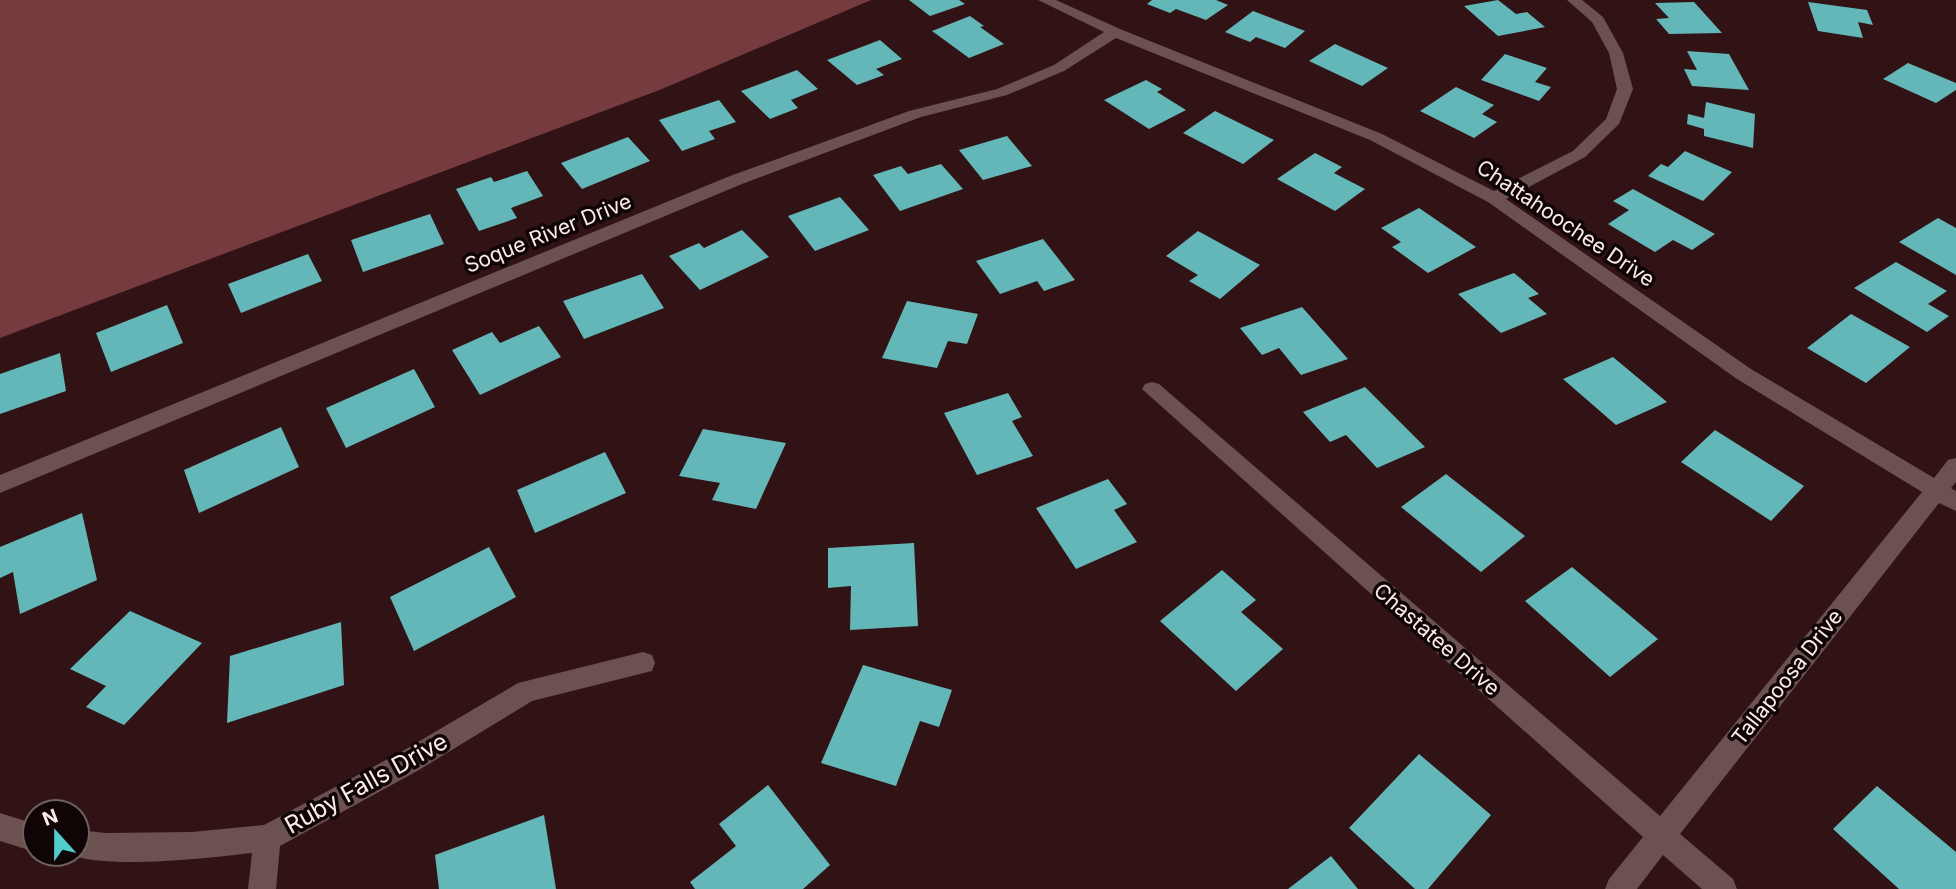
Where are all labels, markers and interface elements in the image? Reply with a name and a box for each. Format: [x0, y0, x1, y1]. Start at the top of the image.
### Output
street label: Chattahoochee Drive [1472, 154, 1660, 292]
street label: Soque River Drive [461, 188, 635, 278]
street label: Chastatee Drive [1369, 578, 1505, 700]
street label: Tallapoosa Drive [1726, 604, 1848, 750]
street label: Ruby Falls Drive [279, 726, 453, 840]
north arrow [21, 798, 91, 868]
text: N [39, 804, 61, 831]

